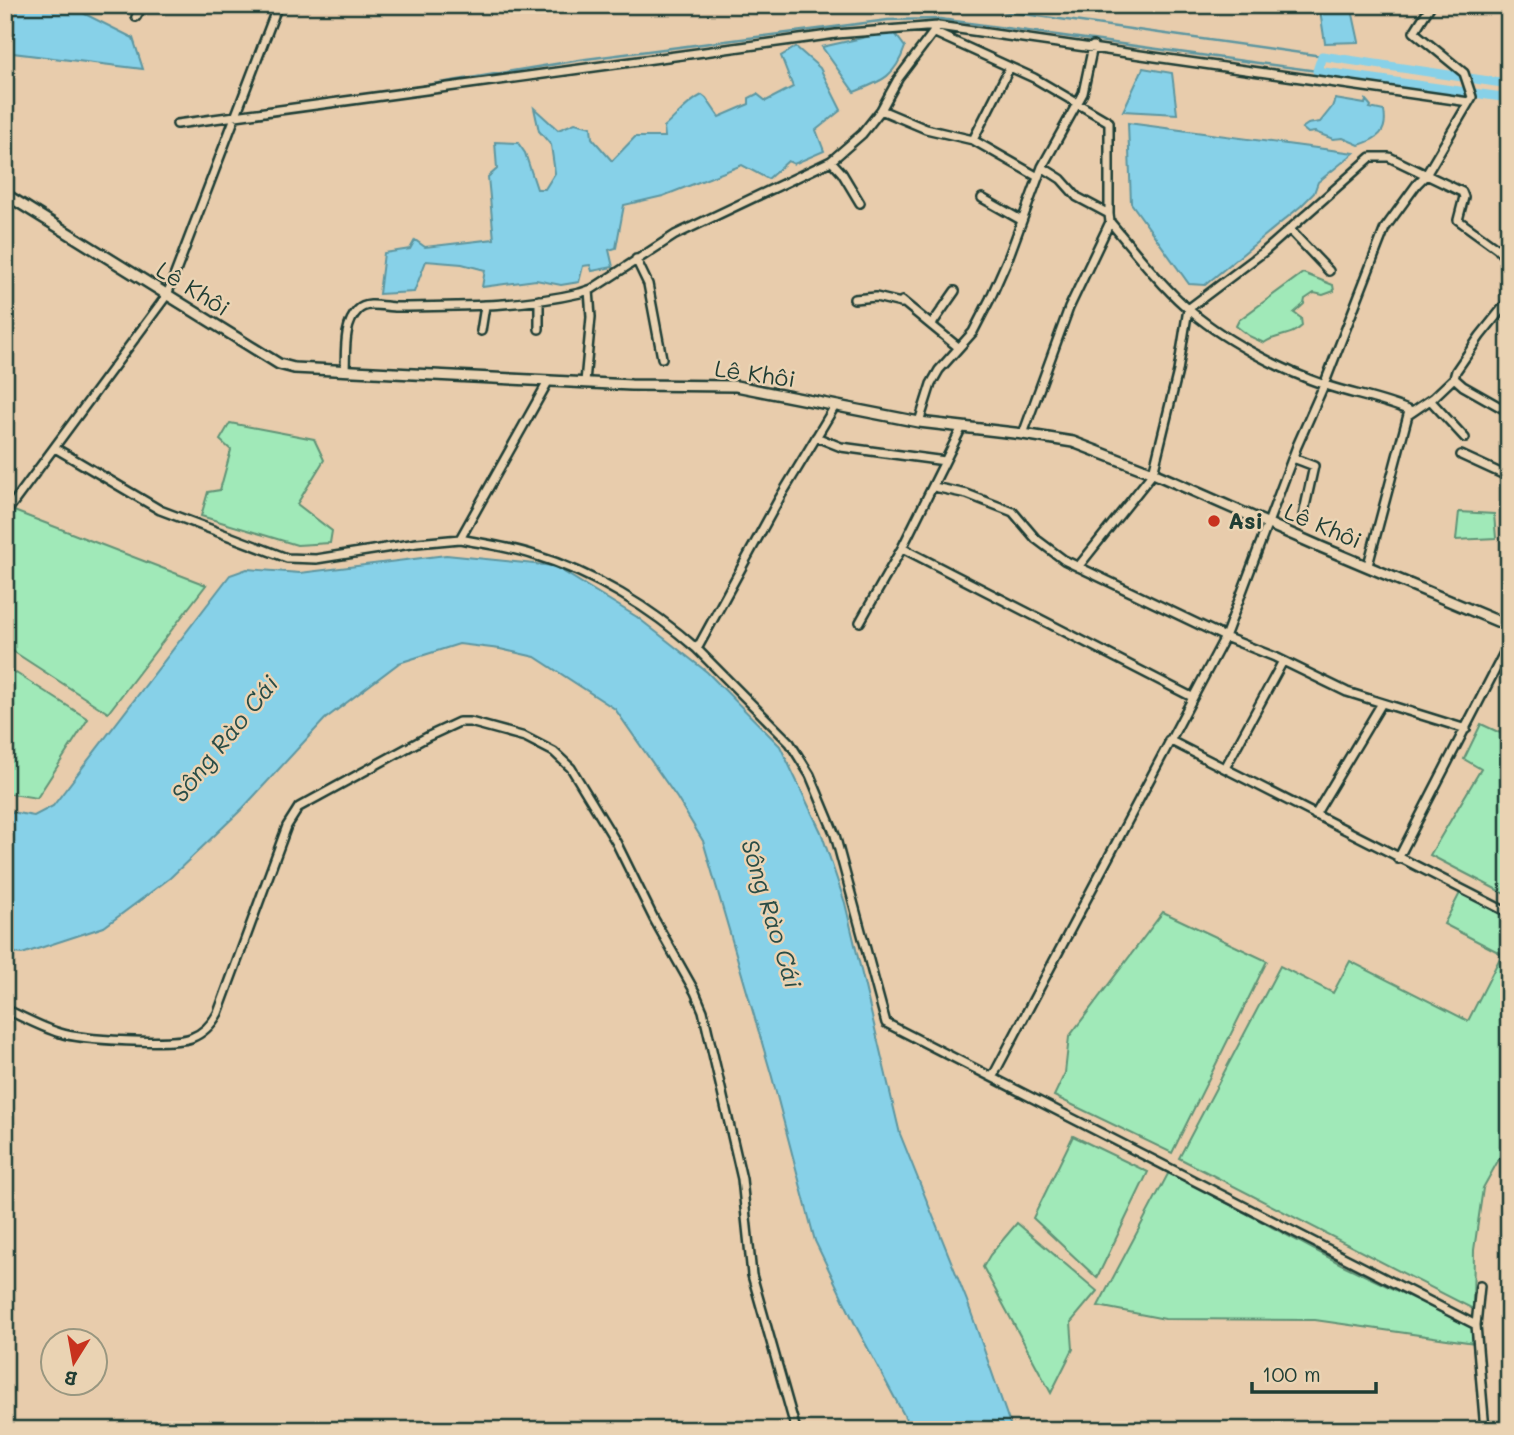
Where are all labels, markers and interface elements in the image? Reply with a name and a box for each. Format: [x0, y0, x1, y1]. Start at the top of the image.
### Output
street label: Lê Khôi [151, 254, 236, 322]
street label: Lê Khôi [713, 352, 797, 394]
street label: Lê Khôi [1280, 495, 1367, 555]
place label: Asi [1228, 505, 1263, 535]
marker: Asi [1206, 513, 1222, 529]
water label: Sông Rào Cái [163, 668, 285, 808]
water label: Sông Rào Cái [735, 835, 810, 993]
north arrow [38, 1326, 108, 1396]
scale bar [1252, 1351, 1376, 1395]
text: 100 m [1262, 1360, 1321, 1387]
text: B [62, 1366, 79, 1393]

